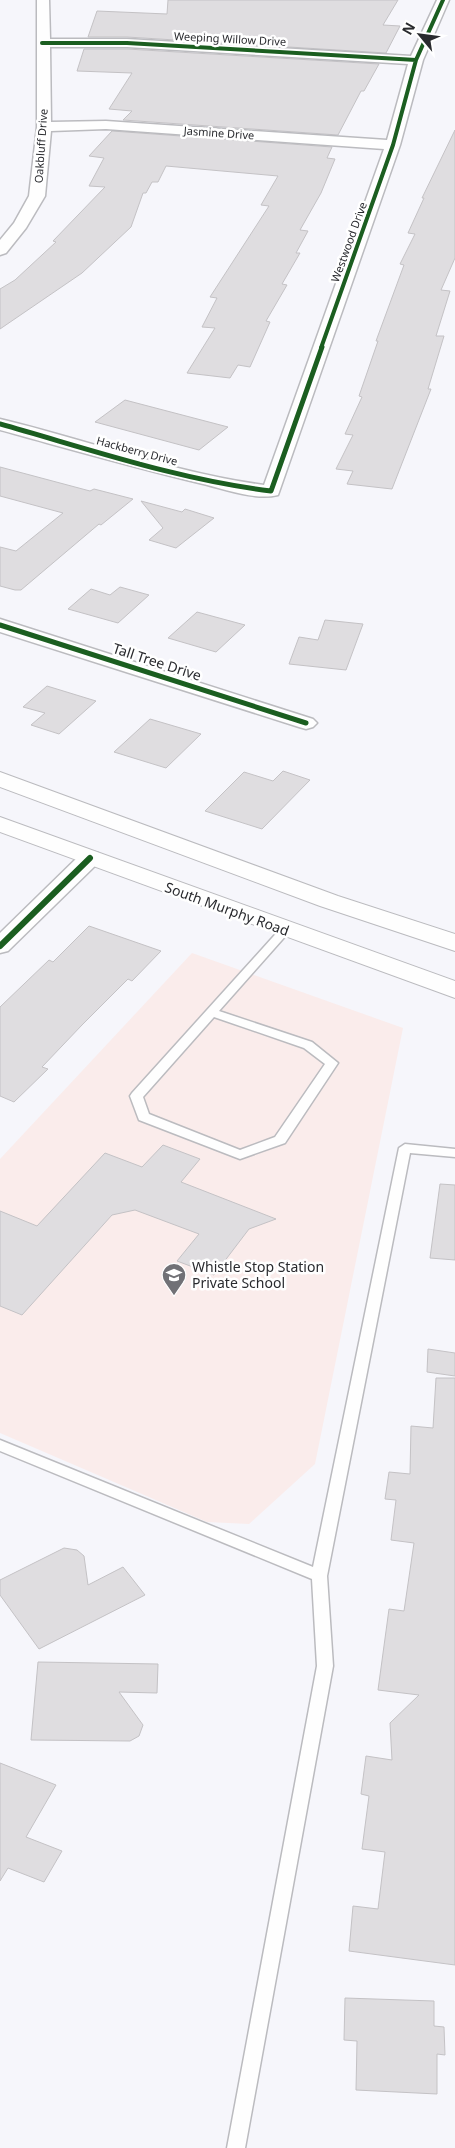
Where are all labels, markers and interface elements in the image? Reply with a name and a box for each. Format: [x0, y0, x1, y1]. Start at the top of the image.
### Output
north arrow [395, 10, 445, 60]
text: N [397, 19, 419, 38]
street label: Weeping Willow Drive [174, 28, 287, 49]
street label: Oakbluff Drive [30, 108, 51, 184]
street label: Jasmine Drive [182, 122, 255, 142]
street label: Westwood Drive [327, 200, 370, 284]
street label: Hackberry Drive [95, 433, 179, 469]
street label: Tall Tree Drive [110, 638, 204, 685]
street label: South Murphy Road [162, 877, 292, 940]
place label: Whistle Stop Station Private School [192, 1257, 324, 1292]
school or university icon: Whistle Stop Station Private School [161, 1262, 187, 1296]

